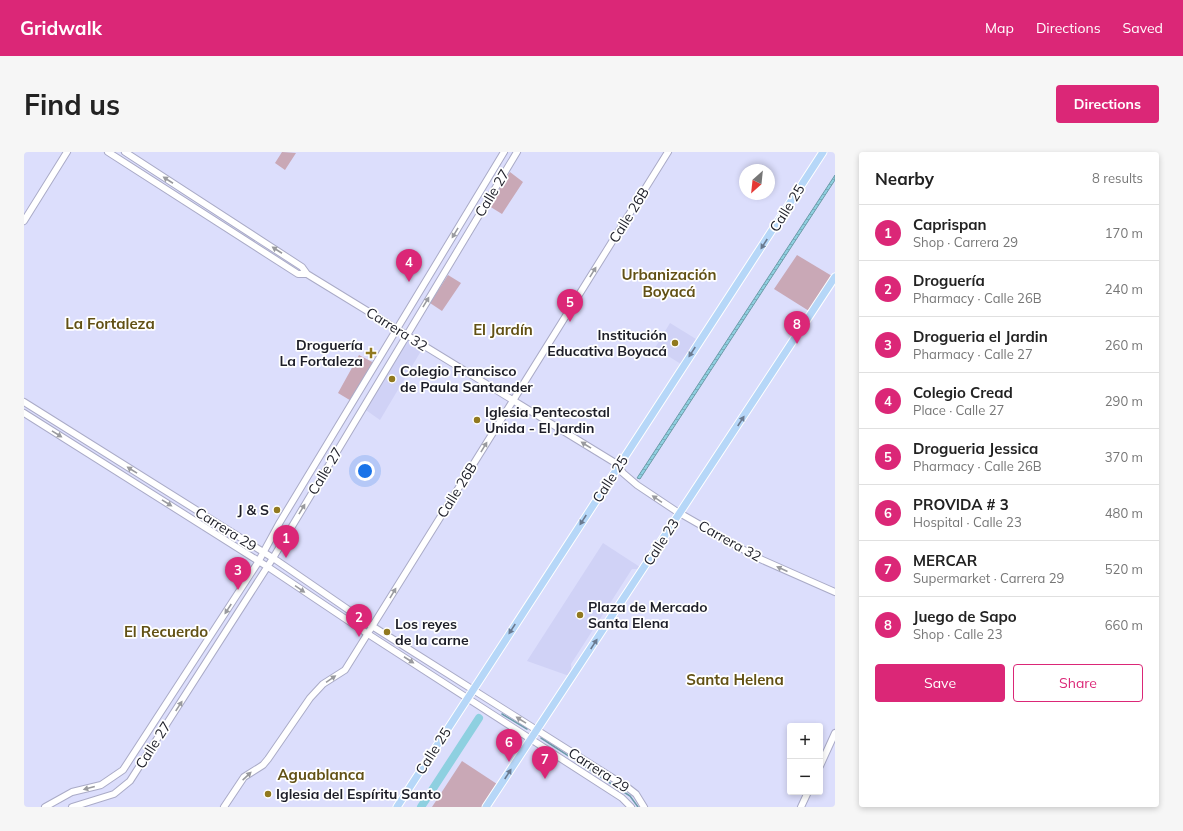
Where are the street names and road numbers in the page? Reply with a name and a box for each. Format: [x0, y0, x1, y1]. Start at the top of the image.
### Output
street label: Calle 27 [471, 166, 513, 220]
street label: Calle 25 [765, 181, 809, 235]
street label: Calle 26B [605, 184, 653, 246]
street label: Carrera 32 [363, 303, 431, 355]
street label: Calle 27 [304, 444, 346, 498]
street label: Calle 25 [588, 452, 632, 506]
street label: Calle 26B [433, 459, 481, 521]
street label: Carrera 29 [192, 503, 260, 555]
street label: Calle 23 [639, 515, 683, 569]
street label: Carrera 32 [695, 516, 765, 566]
street label: Calle 27 [131, 718, 175, 772]
street label: Calle 25 [411, 724, 455, 778]
street label: Carrera 29 [565, 744, 633, 796]

